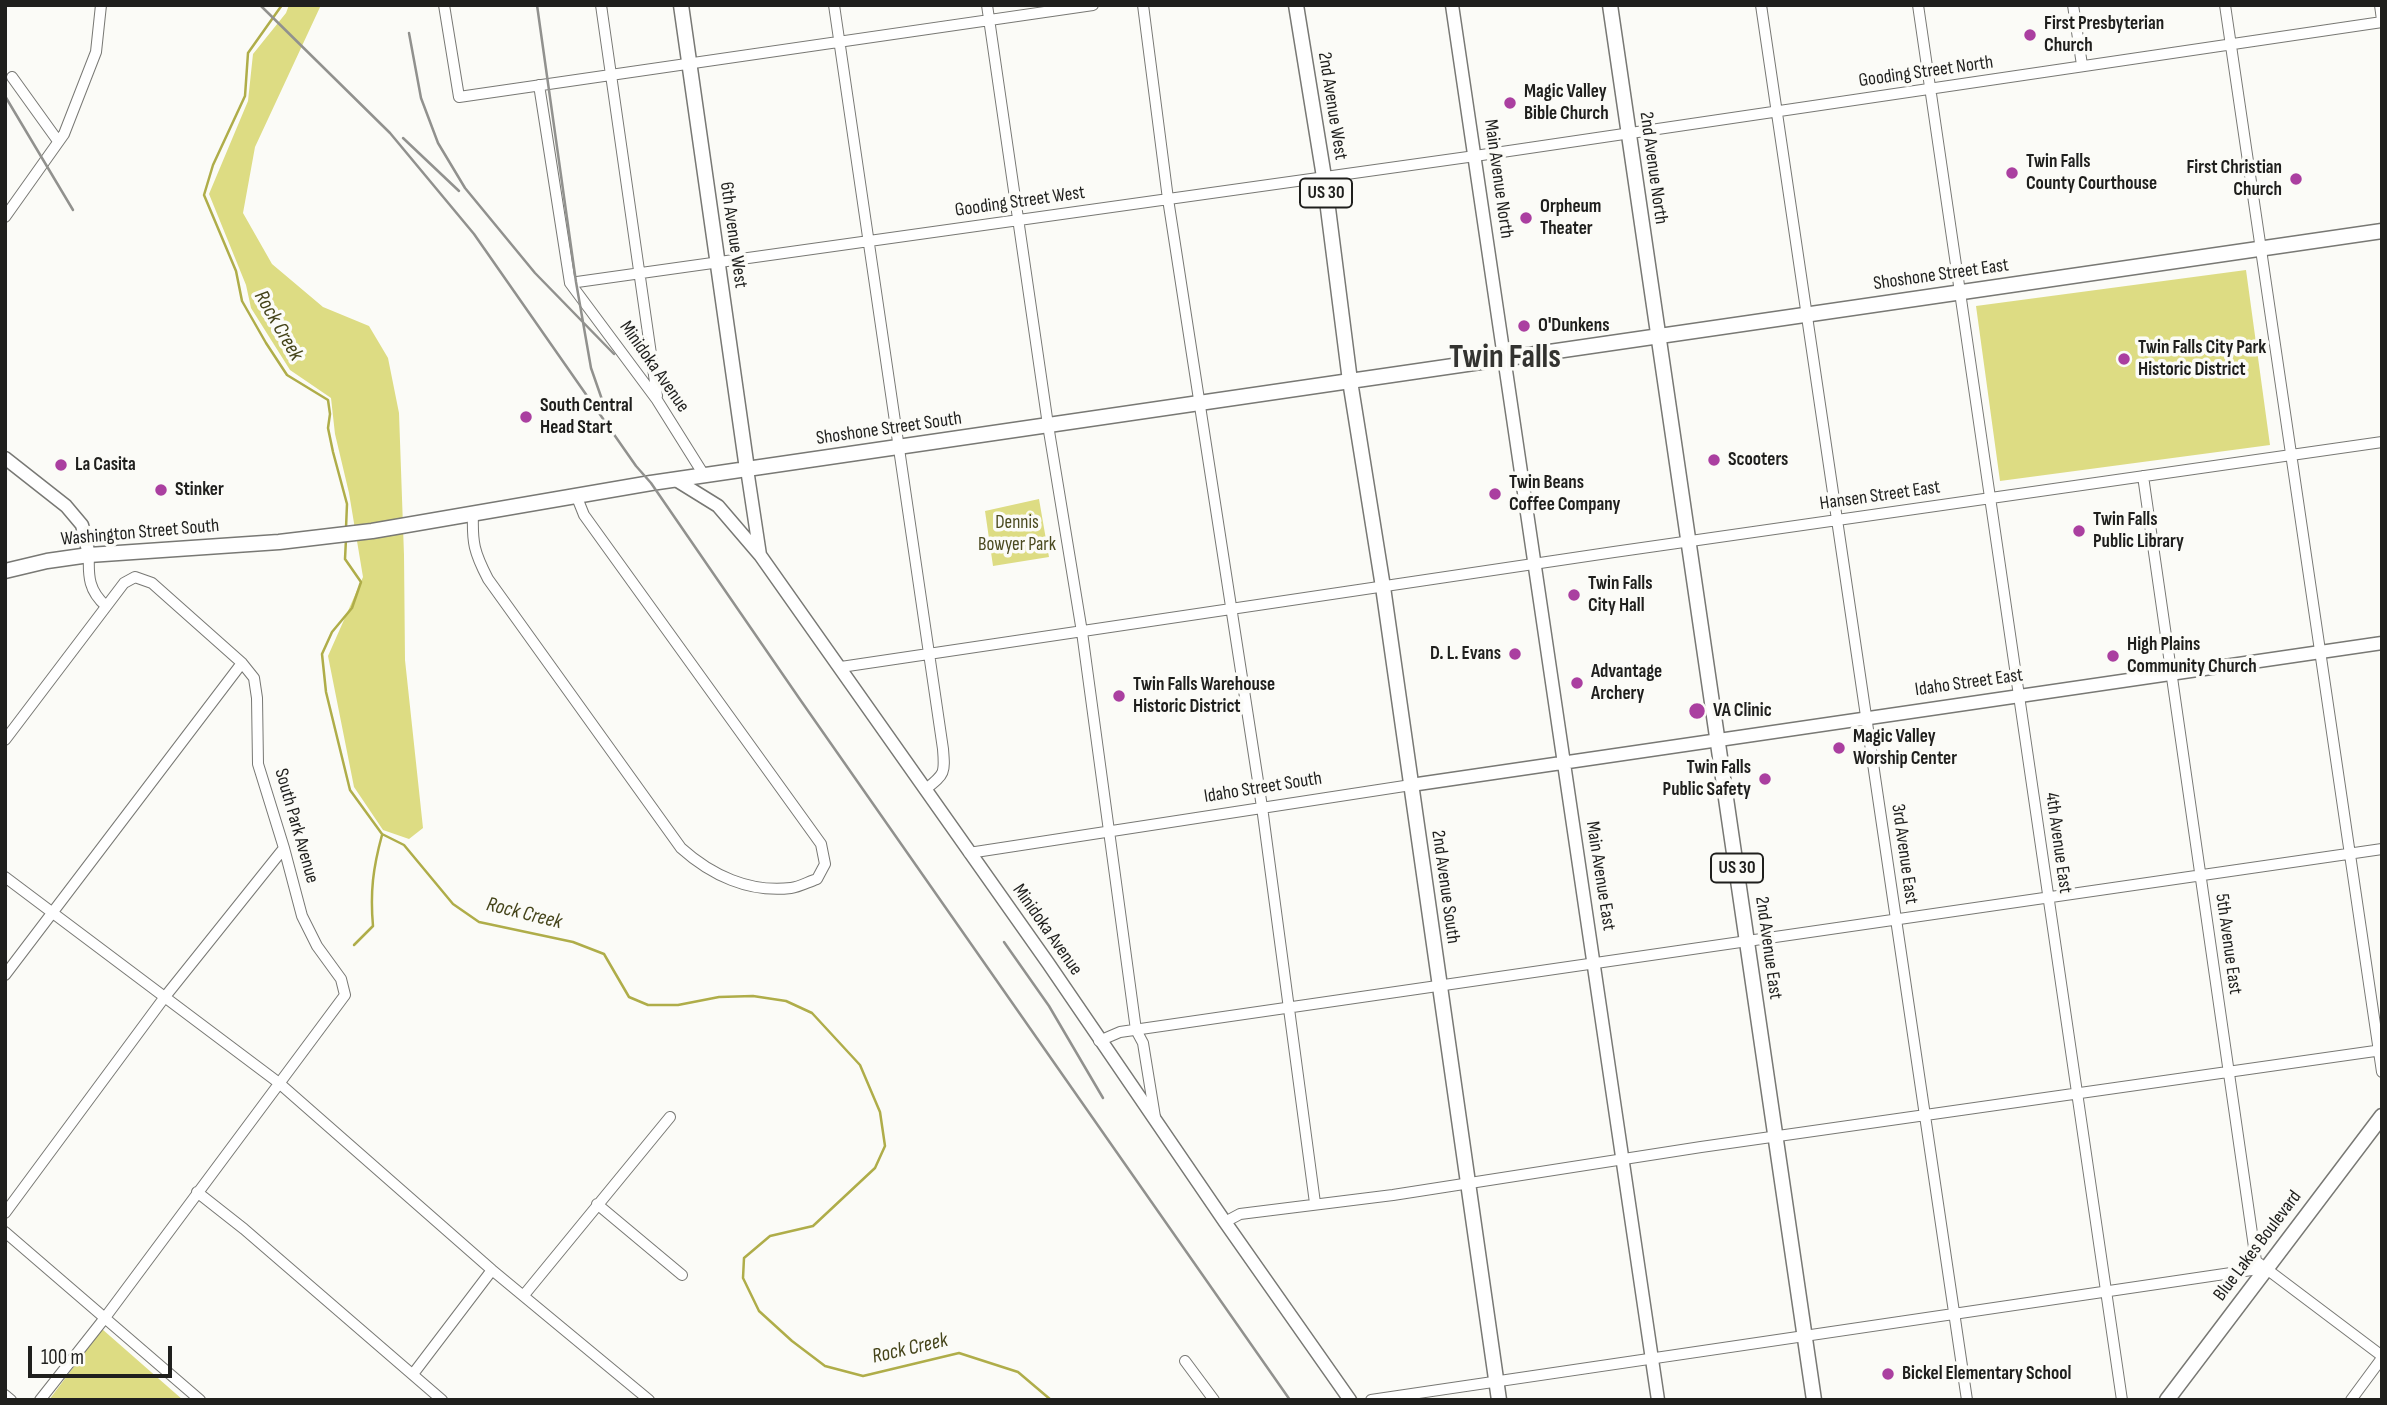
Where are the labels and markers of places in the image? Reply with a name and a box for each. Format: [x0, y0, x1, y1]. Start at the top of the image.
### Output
place label: First Presbyterian Church [2044, 13, 2164, 57]
marker: First Presbyterian Church [2022, 27, 2038, 43]
place label: Magic Valley Bible Church [1524, 81, 1609, 125]
marker: Magic Valley Bible Church [1502, 95, 1518, 111]
place label: Twin Falls County Courthouse [2026, 151, 2157, 195]
place label: First Christian Church [2186, 157, 2282, 201]
marker: Twin Falls County Courthouse [2004, 165, 2020, 181]
marker: First Christian Church [2288, 171, 2304, 187]
place label: Orpheum Theater [1540, 196, 1601, 240]
marker: Orpheum Theater [1518, 210, 1534, 226]
place label: O'Dunkens [1538, 315, 1609, 337]
marker: O'Dunkens [1516, 318, 1532, 334]
place label: Twin Falls City Park Historic District [2138, 337, 2266, 381]
marker: Twin Falls City Park Historic District [2116, 351, 2132, 367]
place label: South Central Head Start [540, 395, 633, 439]
marker: South Central Head Start [518, 409, 534, 425]
place label: Scooters [1728, 449, 1788, 471]
marker: Scooters [1706, 452, 1722, 468]
place label: La Casita [75, 454, 136, 476]
marker: La Casita [53, 457, 69, 473]
place label: Twin Beans Coffee Company [1509, 472, 1620, 516]
place label: Stinker [175, 479, 224, 501]
marker: Stinker [153, 482, 169, 498]
marker: Twin Beans Coffee Company [1487, 486, 1503, 502]
place label: Twin Falls Public Library [2093, 509, 2184, 553]
marker: Twin Falls Public Library [2071, 523, 2087, 539]
place label: Twin Falls City Hall [1588, 573, 1652, 617]
marker: Twin Falls City Hall [1566, 587, 1582, 603]
place label: High Plains Community Church [2127, 634, 2257, 678]
place label: D. L. Evans [1430, 643, 1501, 665]
marker: D. L. Evans [1507, 646, 1523, 662]
marker: High Plains Community Church [2105, 648, 2121, 664]
place label: Advantage Archery [1591, 661, 1662, 705]
place label: Twin Falls Warehouse Historic District [1133, 674, 1275, 718]
marker: Advantage Archery [1569, 675, 1585, 691]
marker: Twin Falls Warehouse Historic District [1111, 688, 1127, 704]
place label: VA Clinic [1713, 700, 1772, 722]
marker: VA Clinic [1687, 701, 1707, 721]
place label: Magic Valley Worship Center [1853, 726, 1957, 770]
marker: Magic Valley Worship Center [1831, 740, 1847, 756]
place label: Twin Falls Public Safety [1663, 757, 1751, 801]
marker: Twin Falls Public Safety [1757, 771, 1773, 787]
place label: Bickel Elementary School [1902, 1363, 2071, 1385]
marker: Bickel Elementary School [1880, 1366, 1896, 1382]

